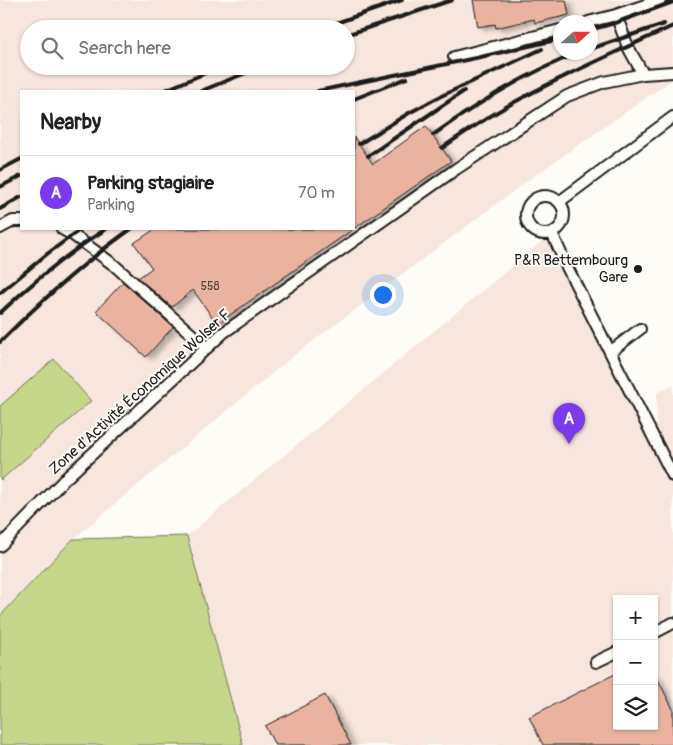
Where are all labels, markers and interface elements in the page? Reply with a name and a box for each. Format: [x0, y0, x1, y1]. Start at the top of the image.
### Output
north arrow [553, 15, 598, 60]
search box [20, 20, 355, 75]
icon: search [38, 34, 66, 62]
text: Search here [78, 36, 171, 60]
text: Nearby [40, 109, 101, 136]
text: Parking stagiaire [87, 171, 214, 195]
text: A [51, 183, 61, 203]
text: 70 m [298, 183, 335, 203]
text: Parking [87, 195, 135, 215]
place label: P&R Bettembourg Gare [514, 251, 629, 287]
marker: P&R Bettembourg Gare [632, 263, 644, 275]
house number: 558 [200, 279, 220, 294]
your location [370, 282, 396, 308]
street label: Zone d'Activité Économique Wolser F [45, 305, 235, 479]
pin: A [553, 403, 585, 444]
map controls [613, 595, 658, 730]
button: + [613, 595, 658, 640]
button: − [613, 640, 658, 685]
button: layers [613, 685, 658, 730]

